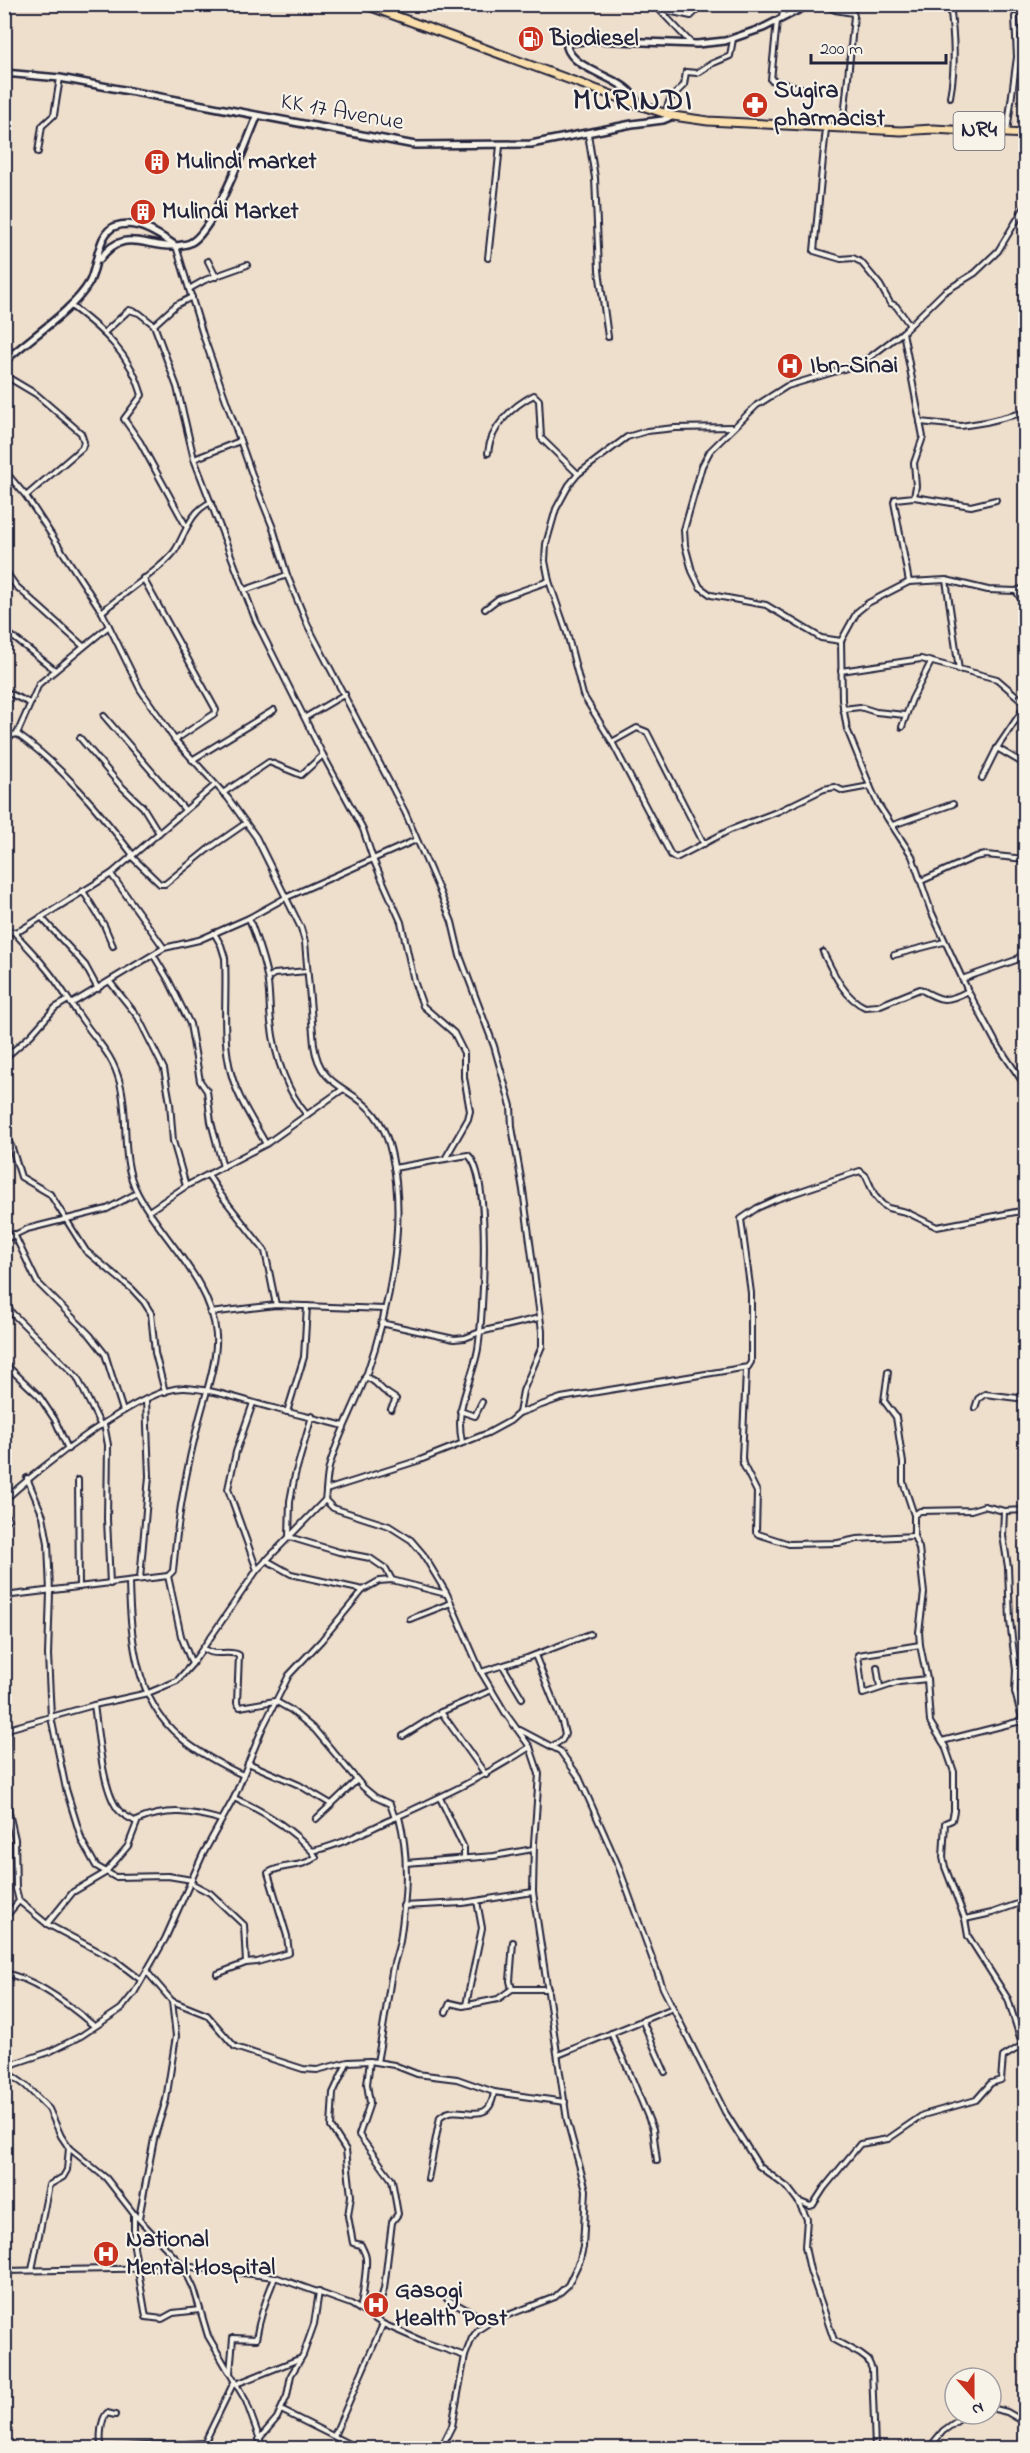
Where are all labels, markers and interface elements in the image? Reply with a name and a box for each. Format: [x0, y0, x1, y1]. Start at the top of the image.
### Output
place label: Biodiesel [549, 22, 639, 57]
fuel station icon: Biodiesel [516, 24, 546, 54]
scale bar [811, 27, 946, 65]
text: 200 m [820, 37, 863, 63]
place label: Sugira pharmacist [774, 74, 886, 137]
district label: MURINDI [573, 80, 693, 124]
street label: KK 17 Avenue [278, 85, 407, 141]
pharmacy icon: Sugira pharmacist [740, 90, 770, 120]
road number: NR4 [954, 112, 1004, 150]
place label: Mulindi market [176, 145, 318, 180]
building icon: Mulindi market [142, 147, 172, 177]
place label: Mulindi Market [162, 195, 299, 230]
building icon: Mulindi Market [128, 197, 158, 227]
place label: Ibn-Sinai [810, 349, 898, 384]
hospital icon: Ibn-Sinai [775, 351, 805, 381]
place label: National Mental Hospital [126, 2223, 275, 2286]
hospital icon: National Mental Hospital [91, 2239, 121, 2269]
place label: Gasogi Health Post [395, 2274, 508, 2337]
hospital icon: Gasogi Health Post [361, 2290, 391, 2320]
north arrow [943, 2366, 1003, 2426]
text: N [968, 2395, 987, 2421]

